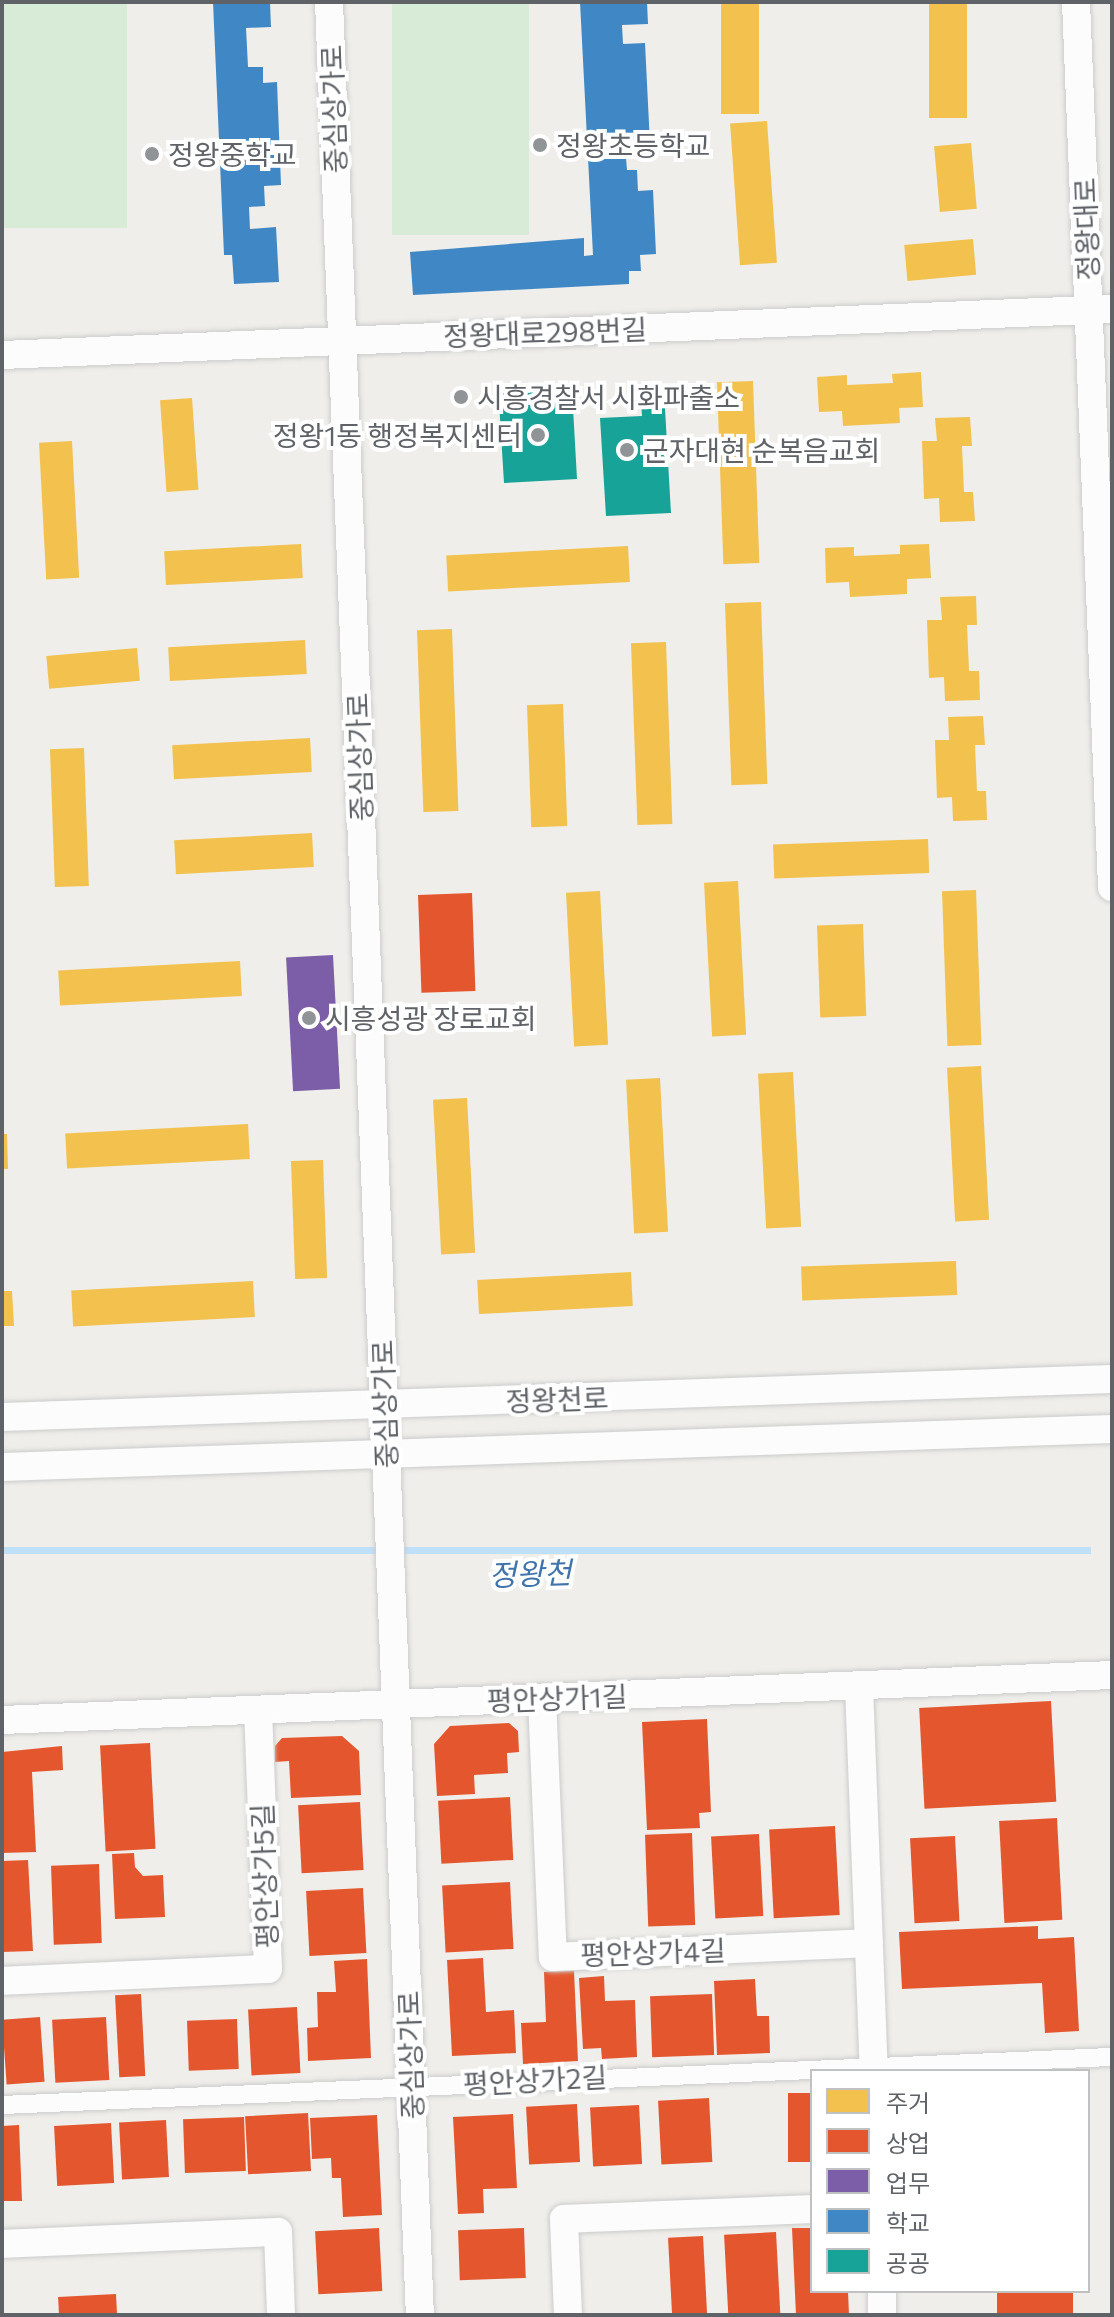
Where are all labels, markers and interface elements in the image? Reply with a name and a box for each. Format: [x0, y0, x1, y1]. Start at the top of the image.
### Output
street label: 중심상가로 [314, 44, 352, 174]
place label: 정왕초등학교 [556, 128, 711, 162]
marker: 정왕초등학교 [531, 136, 549, 154]
place label: 정왕중학교 [168, 137, 297, 171]
marker: 정왕중학교 [143, 145, 161, 163]
street label: 정왕대로 [1067, 177, 1105, 281]
street label: 정왕대로298번길 [442, 312, 648, 352]
place label: 시흥경찰서 시화파출소 [477, 380, 740, 414]
marker: 시흥경찰서 시화파출소 [452, 388, 470, 406]
place label: 정왕1동 행정복지센터 [273, 418, 522, 452]
marker: 정왕1동 행정복지센터 [529, 426, 547, 444]
place label: 군자대현 순복음교회 [643, 433, 880, 467]
marker: 군자대현 순복음교회 [618, 441, 636, 459]
street label: 중심상가로 [340, 692, 378, 822]
place label: 시흥성광 장로교회 [325, 1001, 536, 1035]
marker: 시흥성광 장로교회 [300, 1009, 318, 1027]
street label: 중심상가로 [365, 1339, 403, 1469]
street label: 정왕천로 [505, 1380, 609, 1418]
water label: 정왕천 [488, 1554, 572, 1592]
street label: 평안상가1길 [486, 1679, 628, 1717]
street label: 평안상가5길 [245, 1803, 283, 1949]
street label: 평안상가4길 [580, 1933, 726, 1971]
street label: 중심상가로 [391, 1990, 429, 2120]
street label: 평안상가2길 [462, 2059, 608, 2101]
legend [810, 2069, 1090, 2293]
text: 주거 [886, 2088, 930, 2117]
text: 상업 [886, 2128, 930, 2157]
text: 업무 [886, 2168, 930, 2197]
text: 학교 [886, 2208, 930, 2237]
text: 공공 [886, 2248, 930, 2277]

